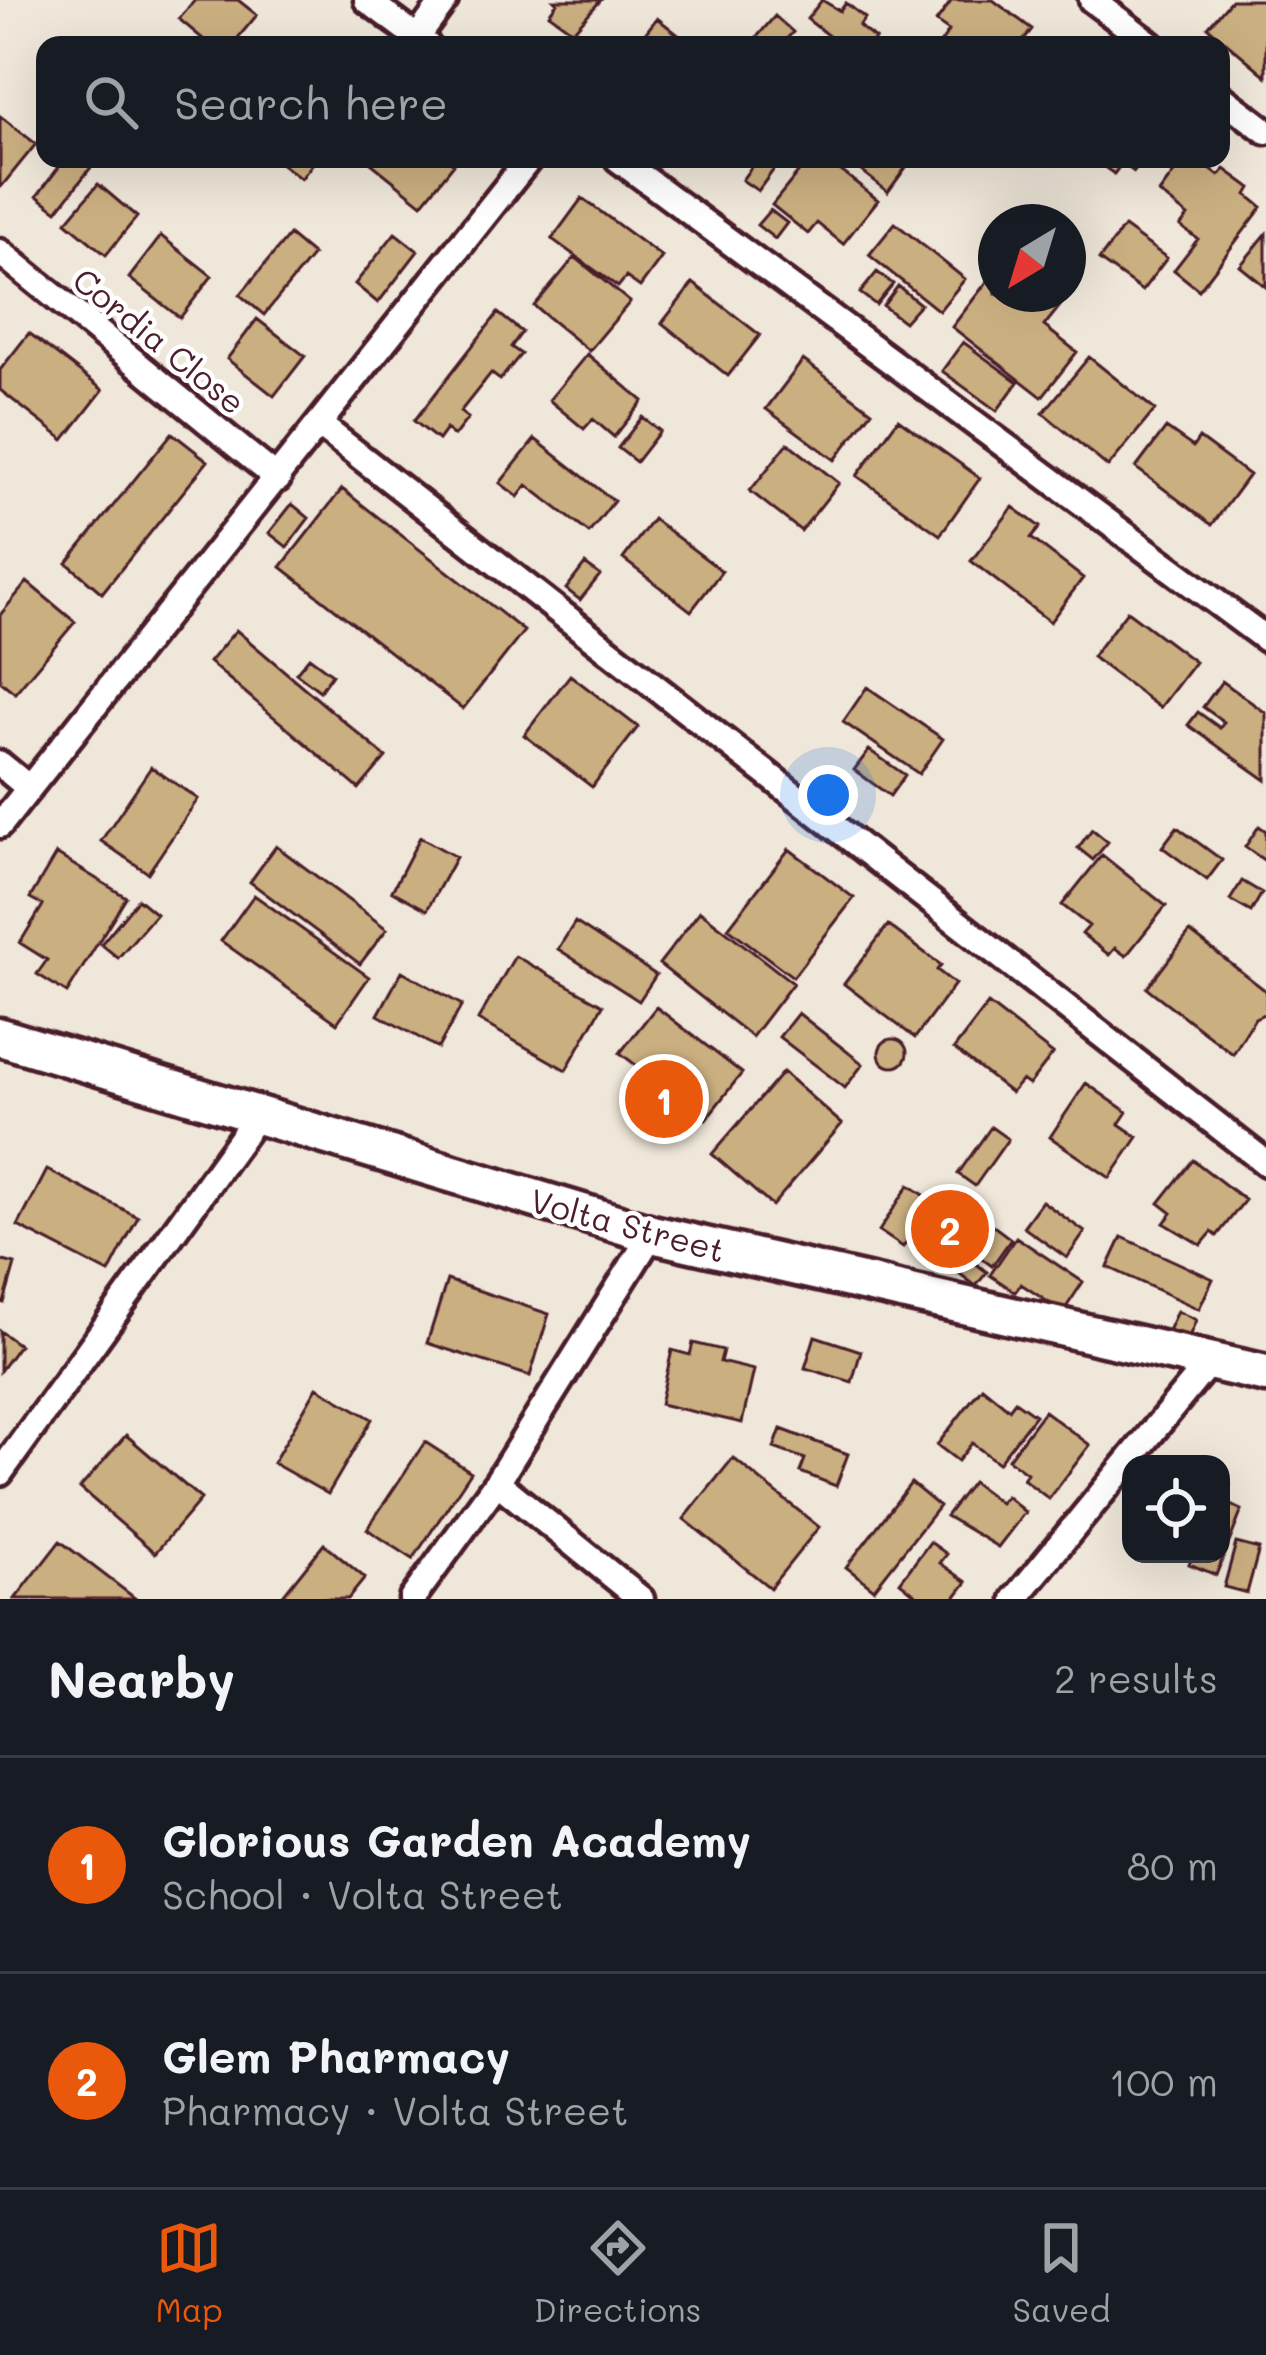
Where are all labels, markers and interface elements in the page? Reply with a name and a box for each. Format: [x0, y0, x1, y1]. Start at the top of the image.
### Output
search box [36, 36, 1230, 168]
icon: search [78, 69, 144, 135]
text: Search here [174, 73, 448, 131]
north arrow [978, 204, 1086, 312]
street label: Cordia Close [65, 257, 255, 423]
your location [798, 765, 858, 825]
pin: 1 [625, 1054, 703, 1144]
street label: Volta Street [526, 1177, 730, 1271]
pin: 2 [911, 1184, 989, 1274]
map controls [1122, 1455, 1230, 1563]
button: locate [1122, 1455, 1230, 1563]
text: Nearby [48, 1644, 235, 1711]
text: 2 results [1054, 1652, 1218, 1703]
text: Glorious Garden Academy [162, 1810, 751, 1868]
text: 1 [78, 1839, 96, 1890]
text: 80 m [1127, 1839, 1218, 1890]
text: School · Volta Street [162, 1868, 563, 1919]
text: Glem Pharmacy [162, 2026, 510, 2084]
text: 2 [76, 2055, 98, 2106]
text: 100 m [1109, 2055, 1218, 2106]
text: Pharmacy · Volta Street [162, 2084, 628, 2135]
tab: Map [156, 2215, 223, 2330]
tab: Directions [534, 2215, 701, 2330]
tab: Saved [1013, 2215, 1110, 2330]

